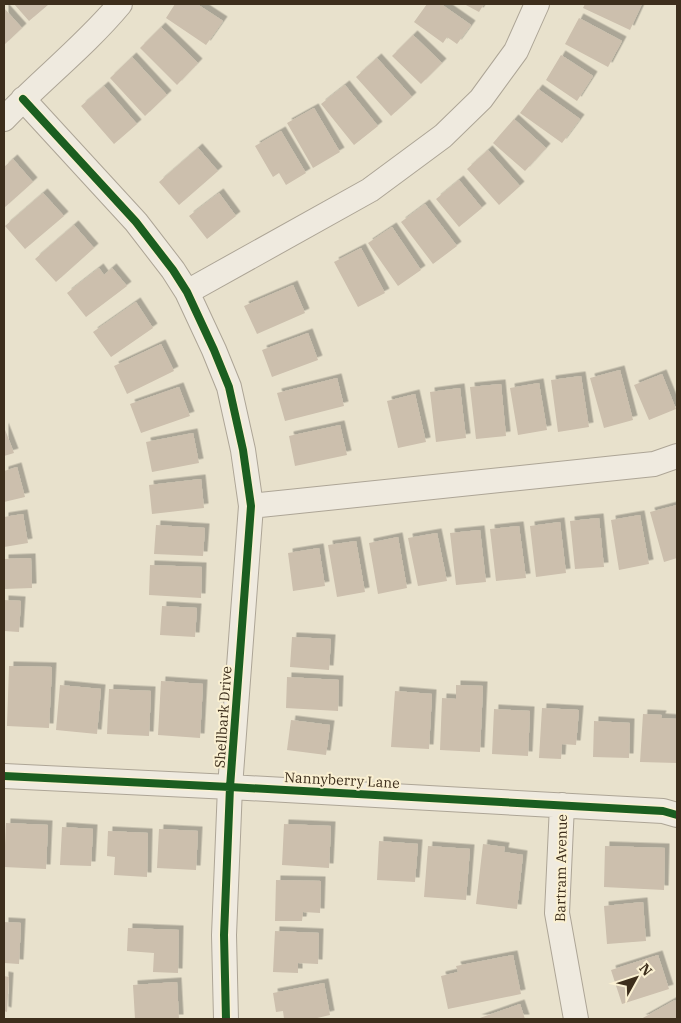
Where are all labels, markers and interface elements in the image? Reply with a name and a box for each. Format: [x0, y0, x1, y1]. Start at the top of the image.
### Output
street label: Shellbark Drive [210, 665, 236, 769]
street label: Nannyberry Lane [284, 768, 400, 792]
street label: Bartram Avenue [551, 814, 571, 922]
north arrow [611, 953, 661, 1003]
text: N [636, 960, 656, 980]

